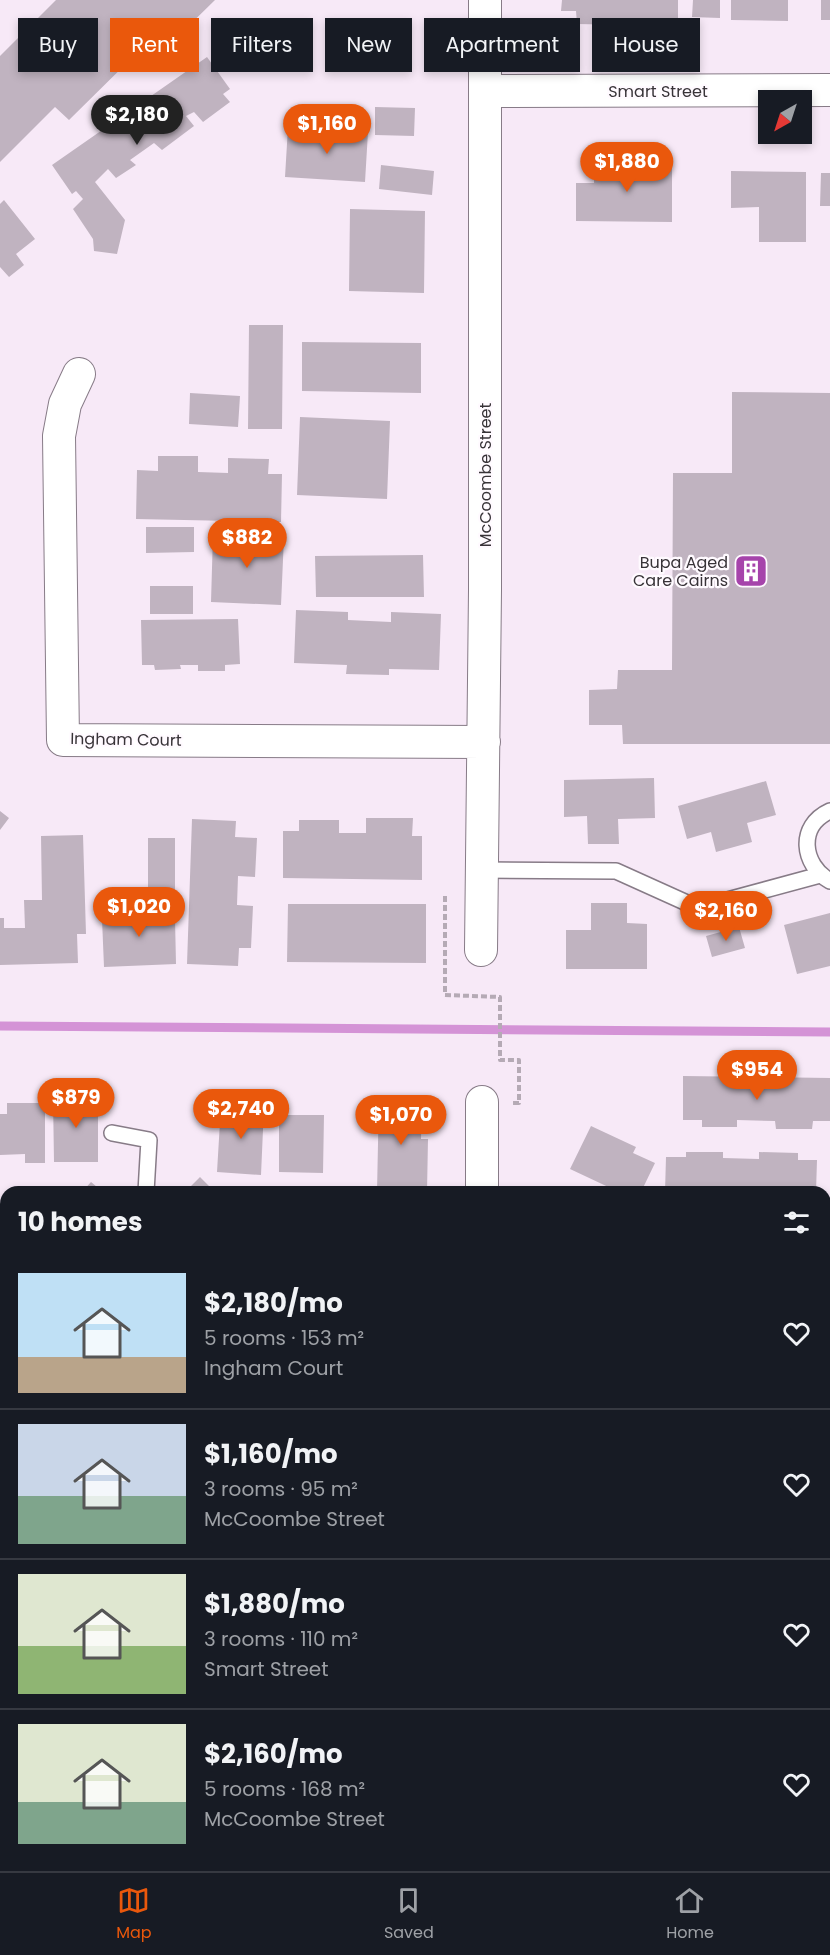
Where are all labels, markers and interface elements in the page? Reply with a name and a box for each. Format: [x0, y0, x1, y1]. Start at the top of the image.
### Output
chip: Buy [18, 18, 98, 72]
chip: Rent [110, 18, 199, 72]
chip: Filters [211, 18, 313, 72]
chip: New [325, 18, 412, 72]
chip: Apartment [424, 18, 580, 72]
chip: House [592, 18, 700, 72]
street label: Smart Street [608, 80, 708, 103]
north arrow [758, 90, 812, 144]
map controls [758, 90, 812, 144]
pin: $2,180 [88, 95, 186, 146]
text: $2,180 [105, 100, 169, 128]
pin: $1,160 [278, 104, 376, 155]
text: $1,160 [297, 109, 357, 137]
pin: $1,880 [578, 142, 676, 193]
text: $1,880 [594, 147, 660, 175]
street label: McCoombe Street [474, 402, 497, 547]
pin: $882 [211, 518, 283, 569]
text: $882 [222, 523, 272, 551]
place label: Bupa Aged Care Cairns [633, 551, 728, 592]
building icon: Bupa Aged Care Cairns [733, 553, 769, 589]
street label: Ingham Court [70, 727, 182, 752]
pin: $1,020 [90, 887, 188, 938]
pin: $2,160 [677, 891, 775, 942]
text: $1,020 [107, 892, 171, 920]
text: $2,160 [694, 896, 758, 924]
pin: $954 [721, 1050, 793, 1101]
text: $954 [731, 1055, 783, 1083]
pin: $879 [40, 1078, 112, 1129]
text: $879 [51, 1083, 101, 1111]
pin: $2,740 [192, 1089, 290, 1140]
text: $2,740 [207, 1094, 275, 1122]
pin: $1,070 [352, 1095, 450, 1146]
text: $1,070 [369, 1100, 433, 1128]
text: 10 homes [18, 1204, 142, 1240]
icon: filters [780, 1206, 813, 1239]
text: $2,180/mo [204, 1285, 343, 1321]
icon: home [66, 1297, 138, 1369]
icon: heart [780, 1317, 813, 1350]
text: 5 rooms · 153 m² [204, 1324, 364, 1352]
text: Ingham Court [204, 1354, 343, 1382]
text: $1,160/mo [204, 1436, 338, 1472]
icon: home [66, 1448, 138, 1520]
icon: heart [780, 1468, 813, 1501]
text: 3 rooms · 95 m² [204, 1475, 358, 1503]
text: McCoombe Street [204, 1505, 385, 1533]
text: $1,880/mo [204, 1586, 345, 1622]
icon: home [66, 1598, 138, 1670]
icon: heart [780, 1618, 813, 1651]
text: 3 rooms · 110 m² [204, 1625, 358, 1653]
text: Smart Street [204, 1655, 329, 1683]
text: $2,160/mo [204, 1736, 343, 1772]
icon: home [66, 1748, 138, 1820]
icon: heart [780, 1768, 813, 1801]
text: 5 rooms · 168 m² [204, 1775, 365, 1803]
text: McCoombe Street [204, 1805, 385, 1833]
tab: Map [116, 1884, 152, 1945]
tab: Saved [384, 1884, 434, 1945]
tab: Home [666, 1884, 714, 1945]

